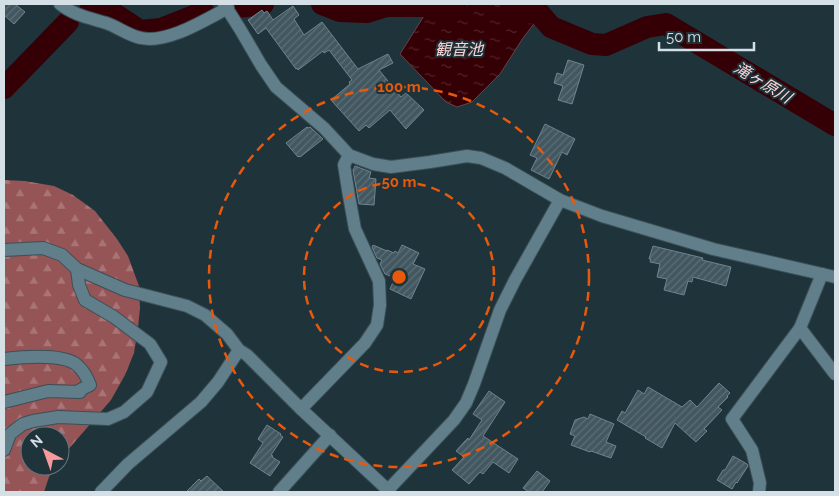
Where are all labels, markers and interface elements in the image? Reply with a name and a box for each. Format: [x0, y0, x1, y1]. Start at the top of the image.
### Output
scale bar [659, 20, 754, 52]
text: 50 m [666, 28, 701, 46]
water label: 観音池 [435, 40, 485, 59]
water label: 滝ヶ原川 [730, 58, 797, 108]
text: 100 m [377, 78, 421, 96]
text: 50 m [381, 173, 417, 191]
centre of rings [390, 268, 408, 286]
north arrow [20, 426, 70, 476]
text: N [27, 432, 46, 451]

